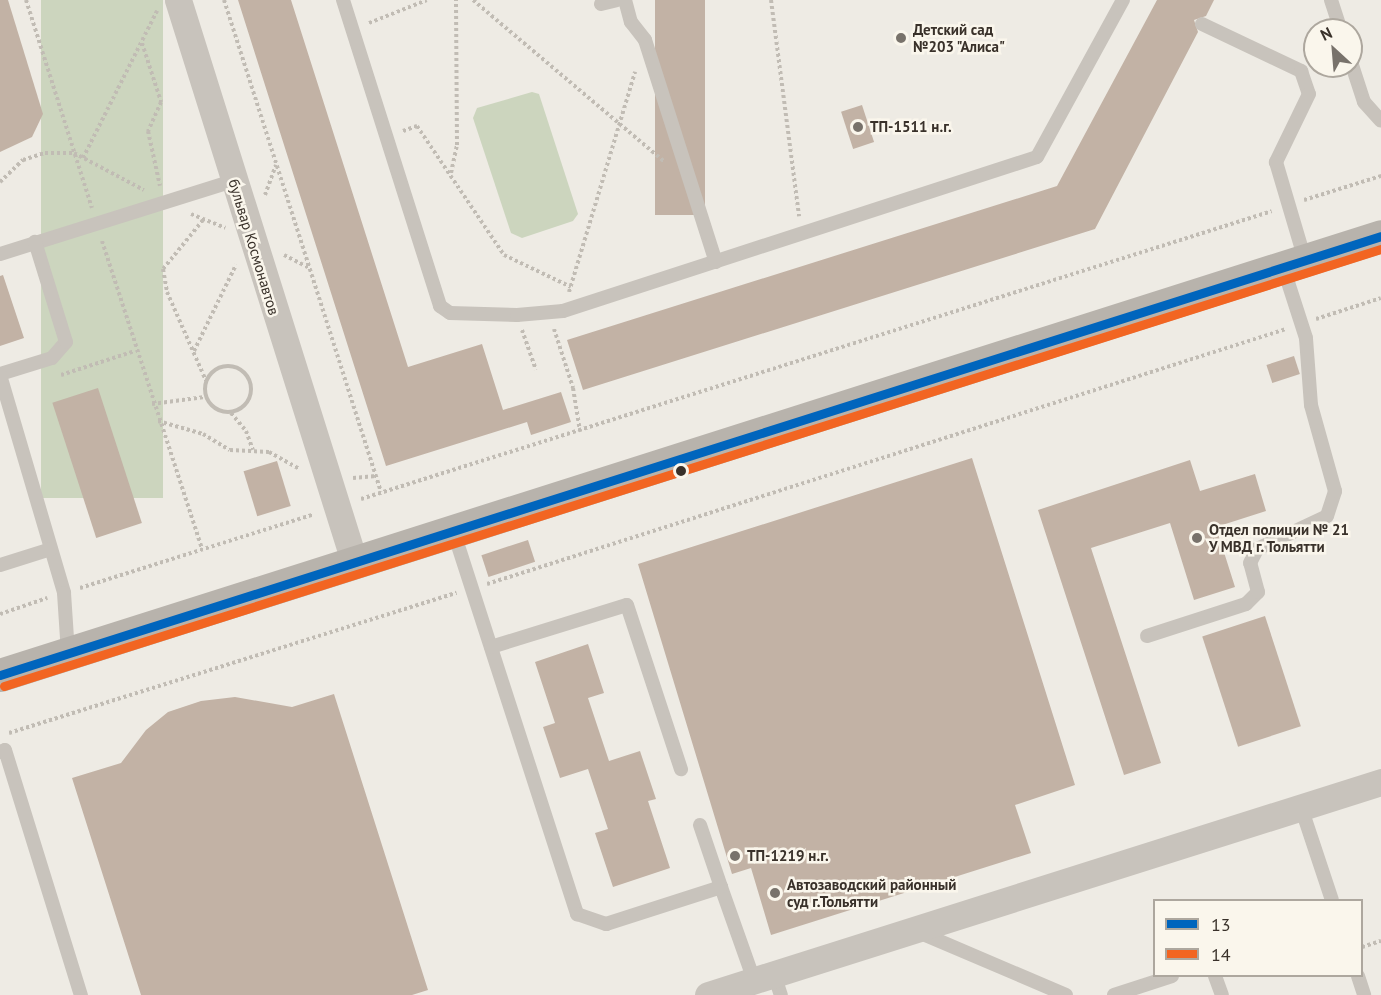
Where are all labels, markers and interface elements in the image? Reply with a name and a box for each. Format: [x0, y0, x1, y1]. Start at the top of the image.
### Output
north arrow [1303, 18, 1363, 78]
place label: Детский сад №203 "Алиса" [913, 20, 1006, 55]
text: N [1317, 22, 1335, 45]
marker: Детский сад №203 "Алиса" [894, 31, 908, 45]
place label: ТП-1511 н.г. [870, 118, 952, 136]
marker: ТП-1511 н.г. [851, 120, 865, 134]
street label: бульвар Космонавтов [225, 177, 283, 317]
unlabelled marker [675, 465, 687, 477]
place label: Отдел полиции № 21 У МВД г. Тольятти [1209, 520, 1349, 555]
marker: Отдел полиции № 21 У МВД г. Тольятти [1190, 531, 1204, 545]
place label: ТП-1219 н.г. [747, 847, 829, 865]
marker: ТП-1219 н.г. [728, 849, 742, 863]
place label: Автозаводский районный суд г.Тольятти [787, 875, 956, 910]
marker: Автозаводский районный суд г.Тольятти [768, 886, 782, 900]
legend [1153, 899, 1363, 977]
text: 13 [1211, 913, 1231, 936]
text: 14 [1211, 943, 1231, 966]

